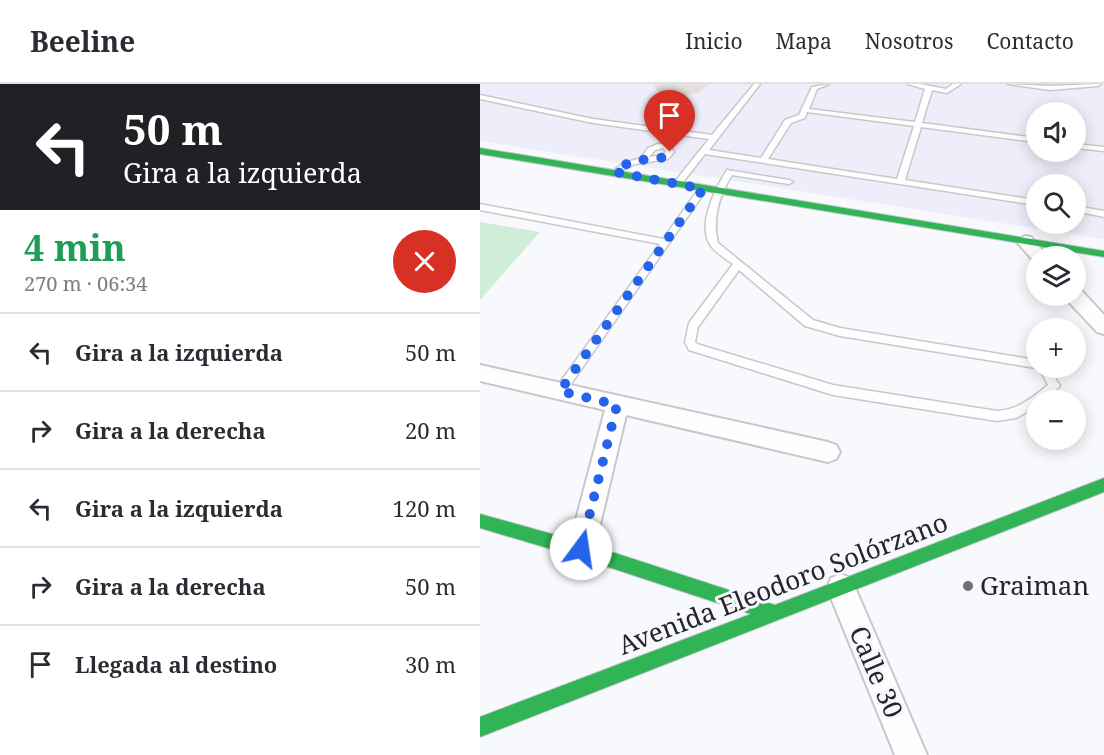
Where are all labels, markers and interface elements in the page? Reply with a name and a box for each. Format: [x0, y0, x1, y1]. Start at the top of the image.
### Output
text: Beeline [30, 22, 135, 60]
text: Inicio [685, 27, 743, 55]
text: Mapa [776, 27, 832, 55]
text: Nosotros [865, 27, 953, 55]
text: Contacto [986, 27, 1074, 55]
pin [644, 90, 695, 152]
icon: arrive [653, 99, 686, 132]
text: 50 m [123, 100, 223, 157]
map controls [1026, 102, 1086, 450]
button: sound [1026, 102, 1086, 162]
icon: left [24, 108, 102, 186]
text: Gira a la izquierda [123, 154, 362, 191]
button: search [1026, 174, 1086, 234]
text: 4 min [24, 223, 126, 272]
button: close [393, 230, 456, 293]
button: layers [1026, 246, 1086, 306]
text: 270 m · 06:34 [24, 270, 147, 297]
button: + [1026, 318, 1086, 378]
icon: left [24, 336, 57, 369]
text: Gira a la izquierda [75, 337, 283, 367]
text: 50 m [405, 337, 456, 367]
button: − [1026, 390, 1086, 450]
icon: right [24, 414, 57, 447]
text: Gira a la derecha [75, 415, 266, 445]
text: 20 m [405, 415, 456, 445]
icon: left [24, 492, 57, 525]
text: Gira a la izquierda [75, 493, 283, 523]
text: 120 m [393, 493, 456, 523]
street label: Avenida Eleodoro Solórzano [613, 503, 953, 663]
position arrow [549, 517, 613, 581]
place label: Graiman [980, 567, 1089, 603]
icon: right [24, 570, 57, 603]
text: Gira a la derecha [75, 571, 266, 601]
text: 50 m [405, 571, 456, 601]
marker: Graiman [961, 579, 975, 593]
street label: Calle 30 [842, 620, 912, 723]
icon: arrive [24, 648, 57, 681]
text: Llegada al destino [75, 649, 277, 679]
text: 30 m [405, 649, 456, 679]

